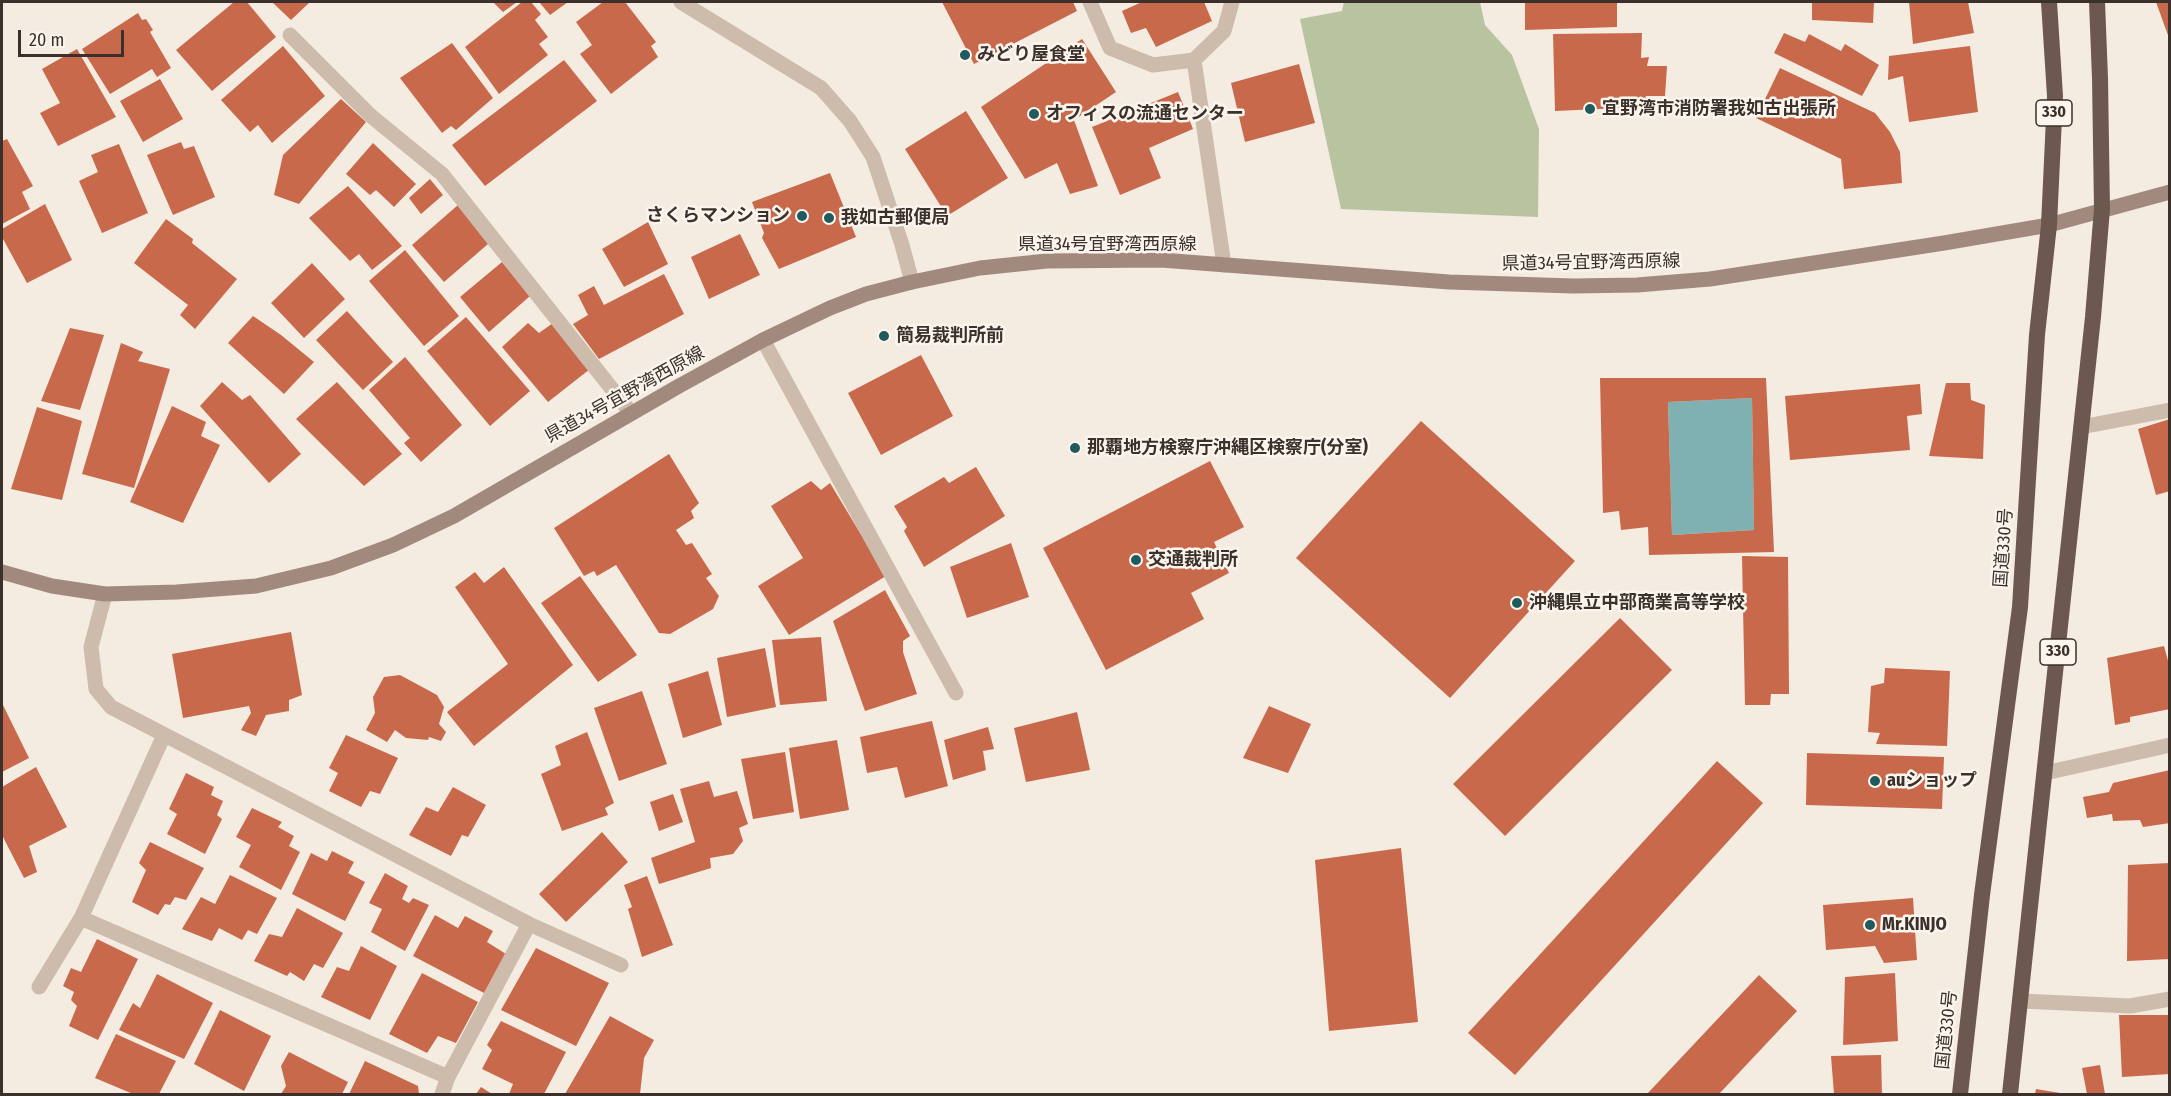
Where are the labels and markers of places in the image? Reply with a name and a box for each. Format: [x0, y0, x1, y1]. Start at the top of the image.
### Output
place label: みどり屋食堂 [977, 44, 1085, 66]
marker: みどり屋食堂 [958, 48, 972, 62]
place label: 宜野湾市消防署我如古出張所 [1602, 98, 1836, 120]
marker: 宜野湾市消防署我如古出張所 [1583, 102, 1597, 116]
place label: オフィスの流通センター [1046, 103, 1244, 125]
marker: オフィスの流通センター [1027, 107, 1041, 121]
place label: さくらマンション [646, 205, 790, 227]
place label: 我如古郵便局 [841, 207, 949, 229]
marker: さくらマンション [795, 209, 809, 223]
marker: 我如古郵便局 [822, 211, 836, 225]
place label: 簡易裁判所前 [896, 325, 1004, 347]
marker: 簡易裁判所前 [877, 329, 891, 343]
place label: 那覇地方検察庁沖縄区検察庁(分室) [1087, 437, 1368, 459]
marker: 那覇地方検察庁沖縄区検察庁(分室) [1068, 441, 1082, 455]
place label: 交通裁判所 [1148, 549, 1238, 571]
marker: 交通裁判所 [1129, 553, 1143, 567]
place label: 沖縄県立中部商業高等学校 [1529, 592, 1745, 614]
marker: 沖縄県立中部商業高等学校 [1510, 596, 1524, 610]
place label: auショップ [1887, 770, 1977, 792]
marker: auショップ [1868, 774, 1882, 788]
place label: Mr.KINJO [1882, 914, 1947, 936]
marker: Mr.KINJO [1863, 918, 1877, 932]

